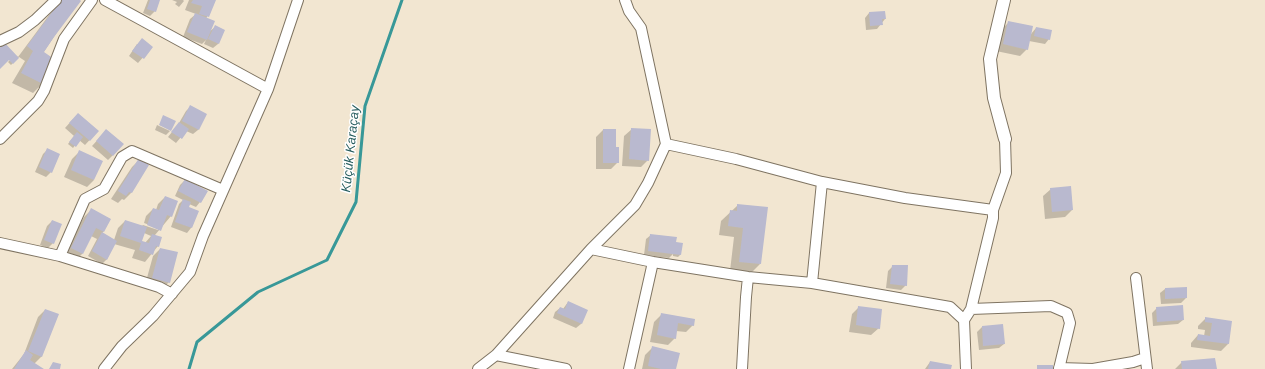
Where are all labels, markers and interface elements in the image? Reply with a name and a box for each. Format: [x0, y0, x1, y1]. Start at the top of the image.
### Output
water label: Küçük Karaçay [339, 105, 363, 193]

